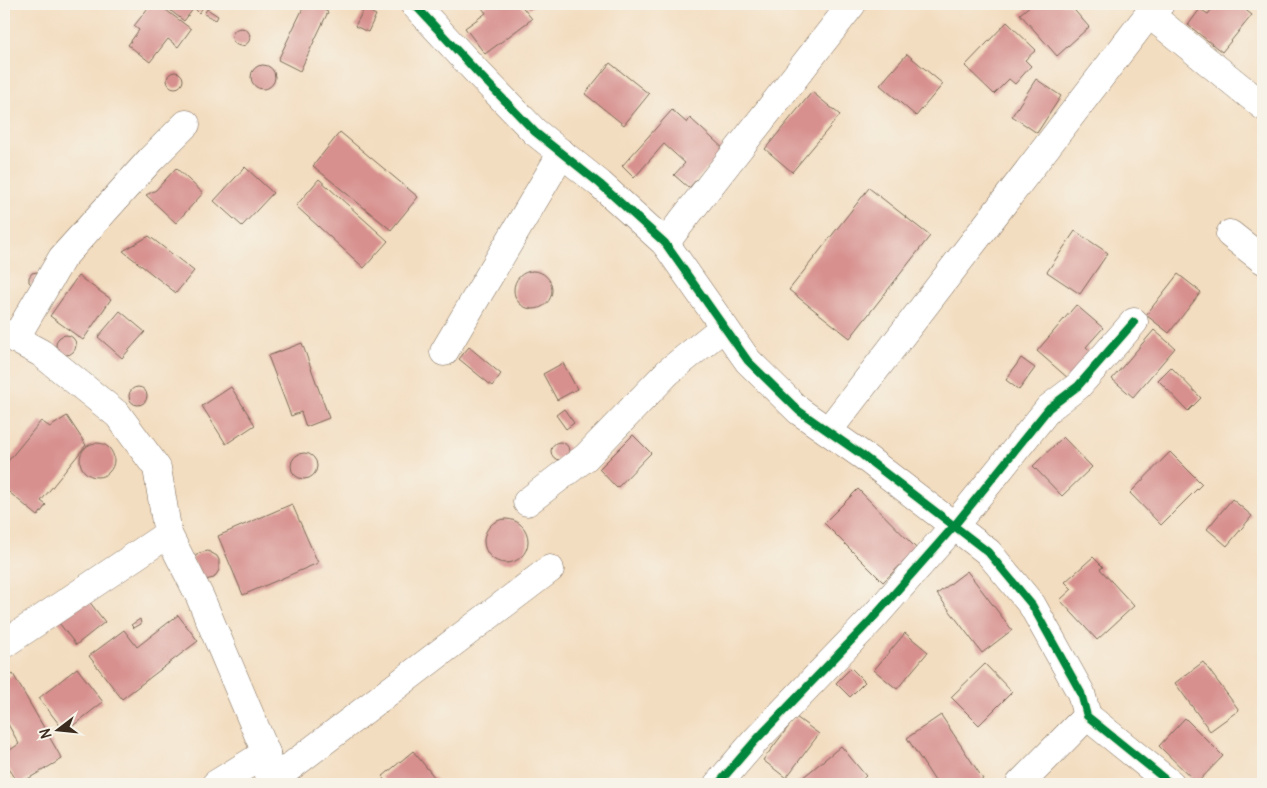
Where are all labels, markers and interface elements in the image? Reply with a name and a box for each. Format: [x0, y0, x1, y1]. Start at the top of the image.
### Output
north arrow [32, 706, 82, 756]
text: N [36, 726, 55, 741]

